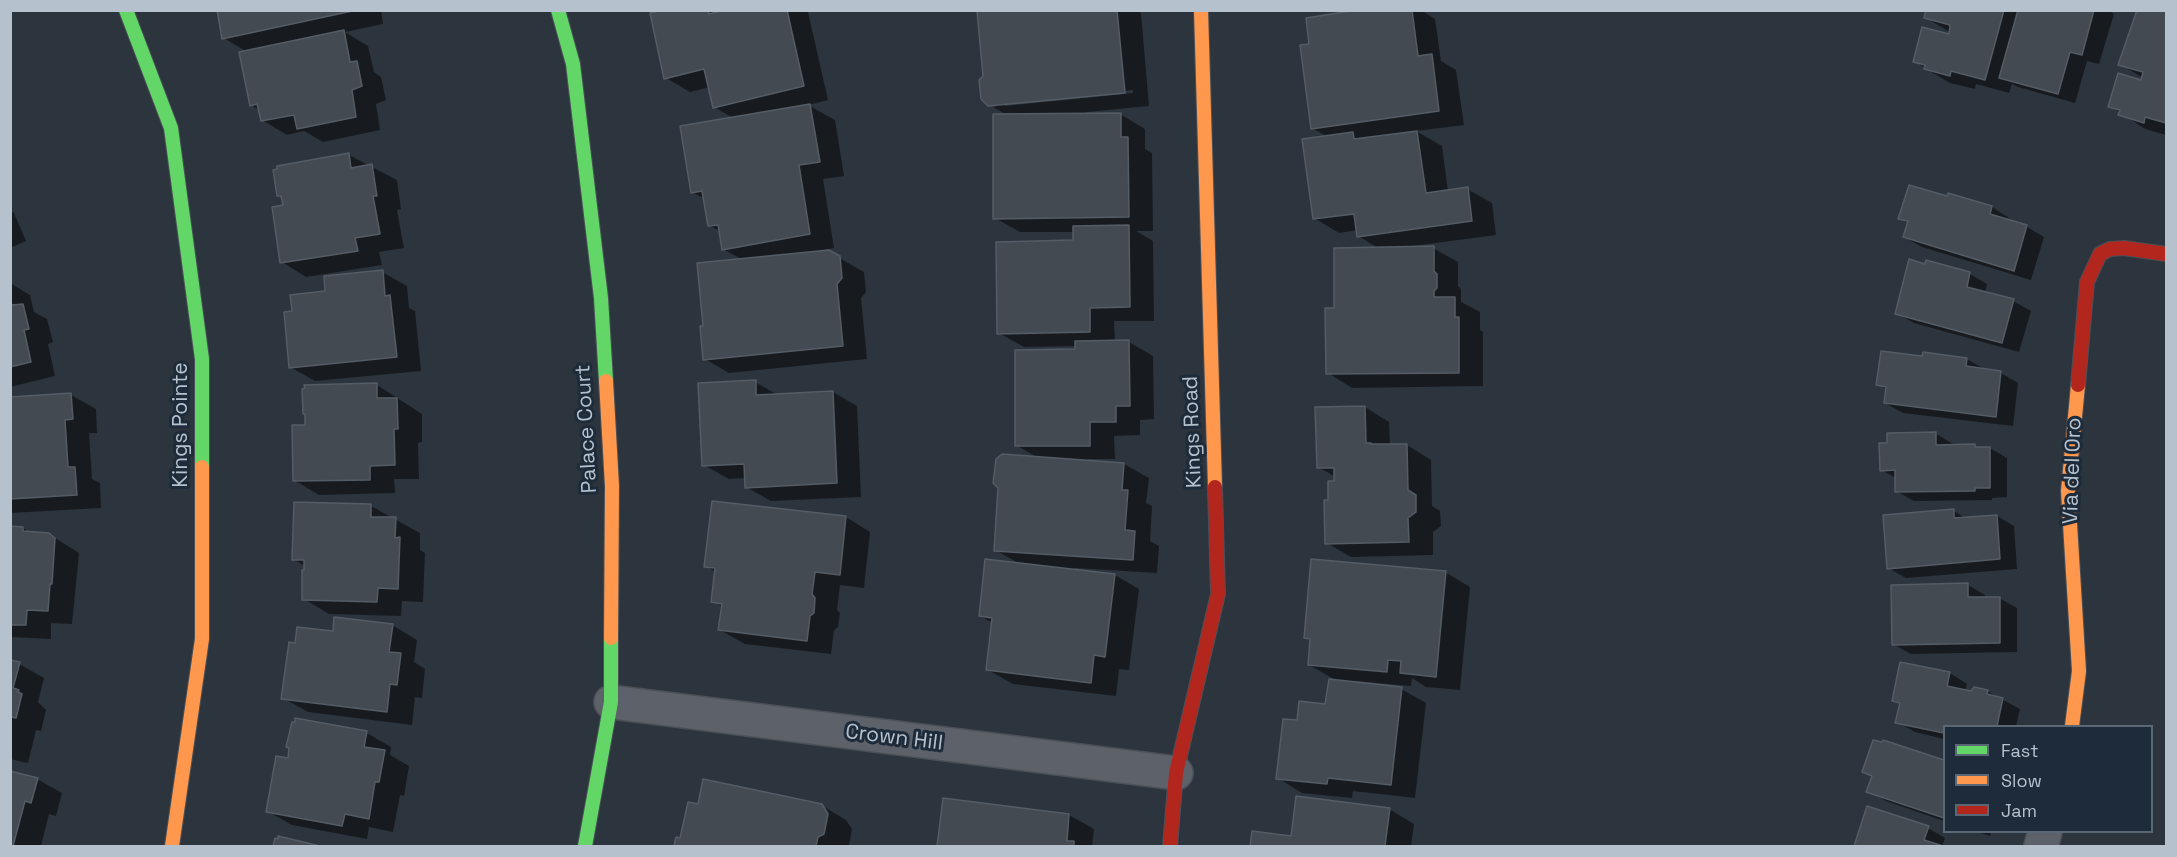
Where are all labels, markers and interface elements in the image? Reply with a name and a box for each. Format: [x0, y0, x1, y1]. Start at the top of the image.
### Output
street label: Kings Pointe [168, 362, 194, 488]
street label: Palace Court [571, 364, 603, 494]
street label: Kings Road [1178, 375, 1208, 489]
street label: Via del Oro [2059, 417, 2087, 525]
street label: Crown Hill [844, 720, 944, 756]
legend [1943, 725, 2153, 833]
text: Fast [2001, 739, 2038, 762]
text: Slow [2001, 769, 2042, 792]
text: Jam [2001, 799, 2037, 822]

